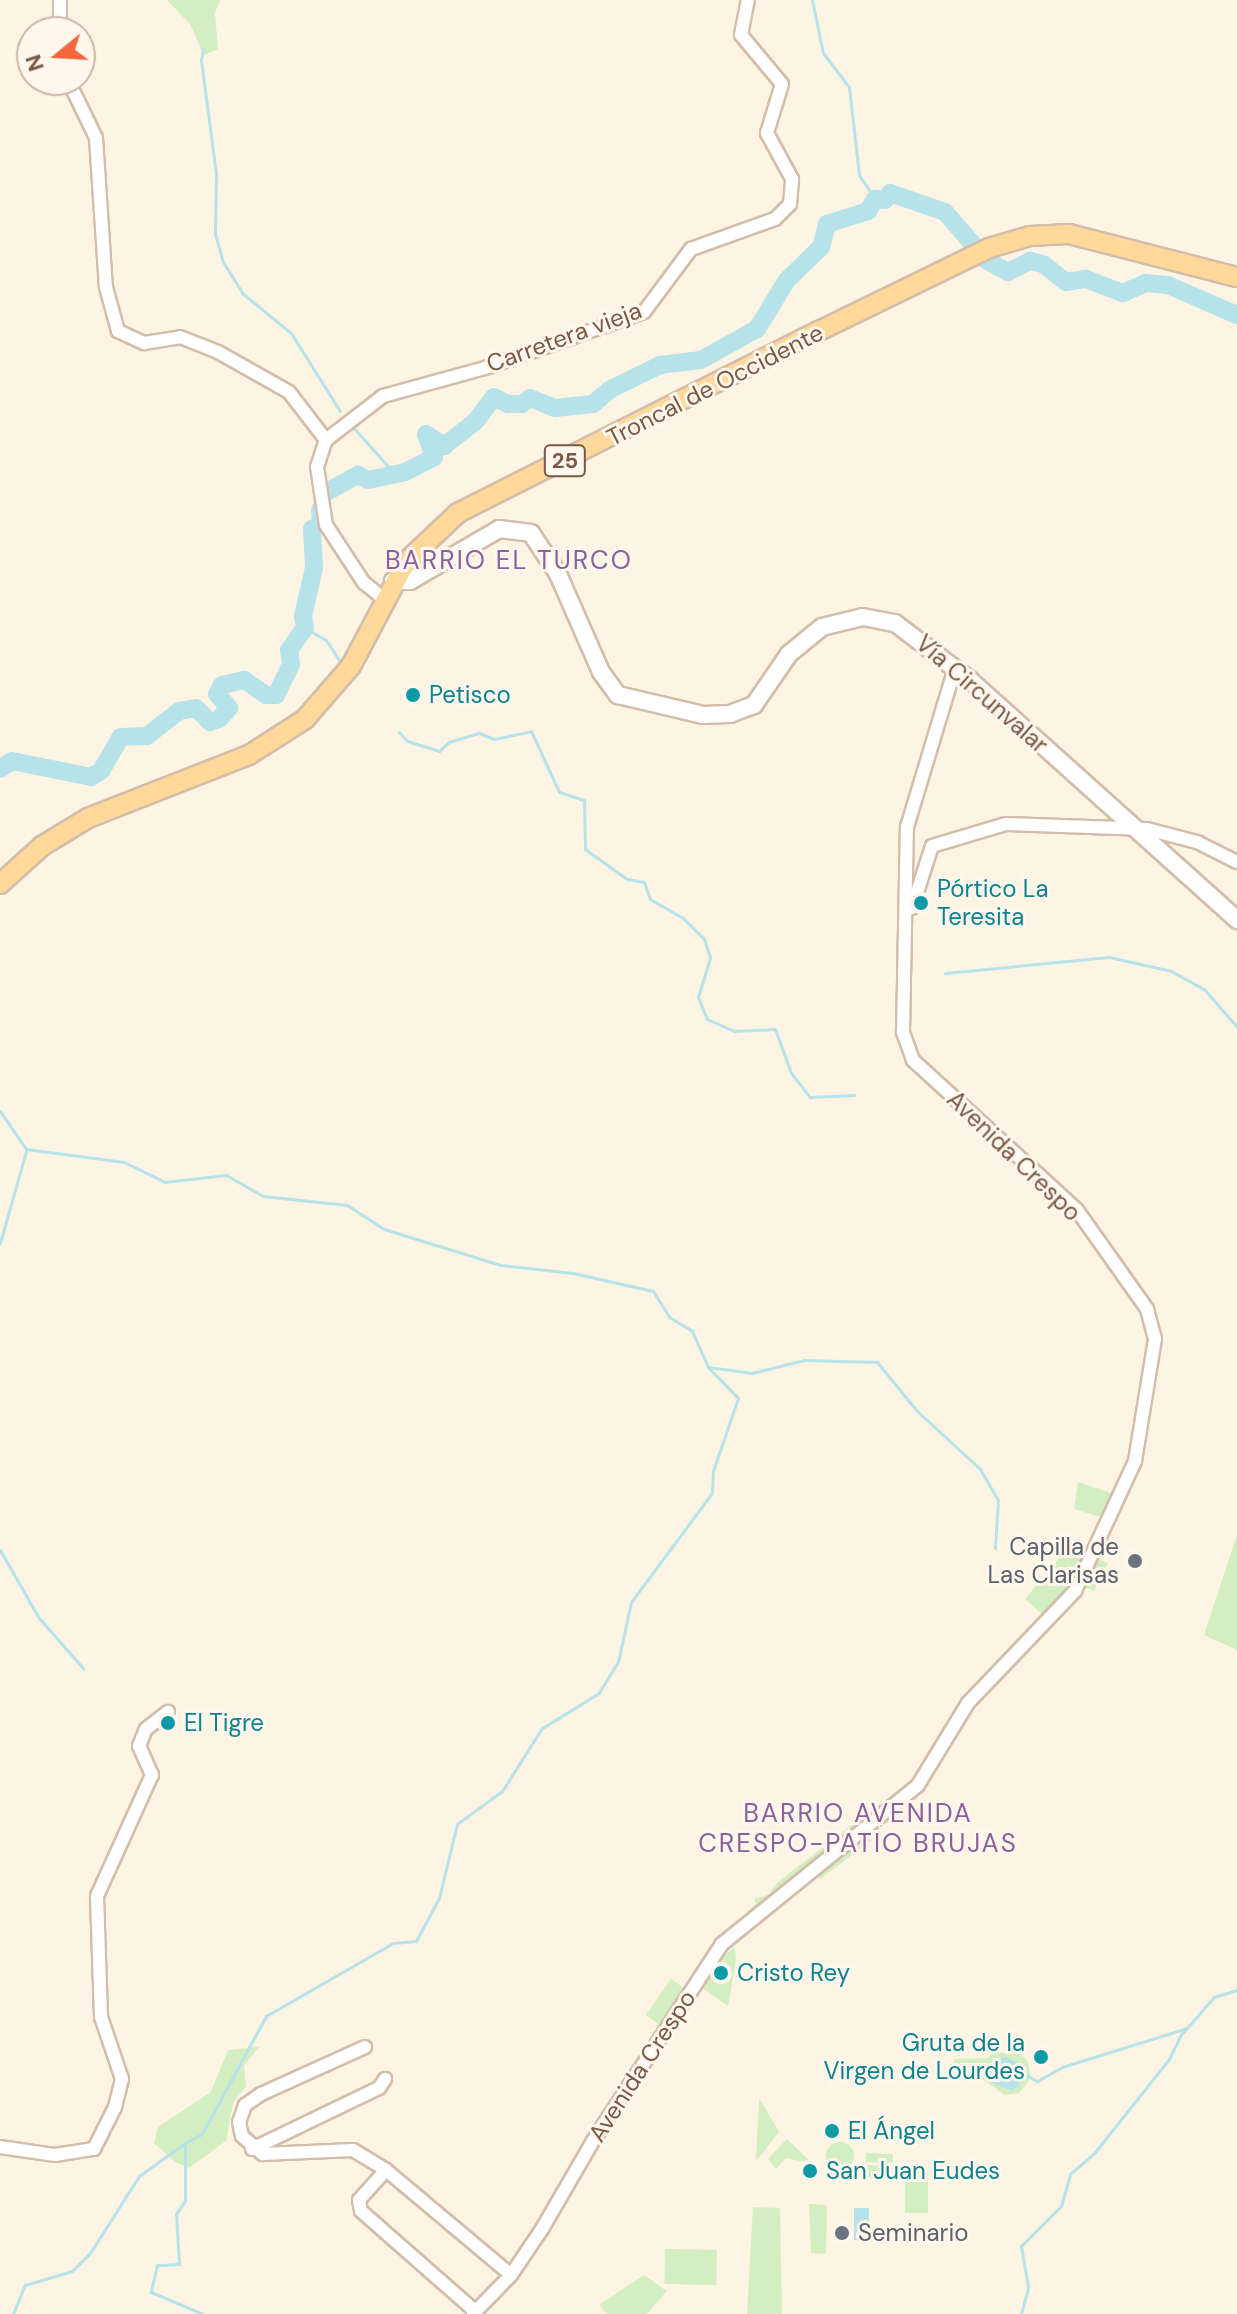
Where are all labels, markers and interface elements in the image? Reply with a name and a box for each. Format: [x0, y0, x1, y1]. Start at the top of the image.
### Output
north arrow [16, 16, 96, 96]
text: N [18, 51, 51, 75]
street label: Carretera vieja [483, 296, 645, 378]
street label: Troncal de Occidente [602, 318, 828, 452]
road number: 25 [543, 443, 587, 479]
district label: BARRIO EL TURCO [385, 545, 633, 577]
street label: Vía Circunvalar [910, 629, 1054, 759]
place label: Petisco [429, 681, 511, 709]
marker: Petisco [404, 686, 422, 704]
place label: Pórtico La Teresita [937, 875, 1049, 931]
marker: Pórtico La Teresita [912, 894, 930, 912]
street label: Avenida Crespo [941, 1085, 1087, 1227]
place label: Capilla de Las Clarisas [987, 1533, 1119, 1589]
marker: Capilla de Las Clarisas [1126, 1552, 1144, 1570]
place label: El Tigre [184, 1709, 264, 1737]
marker: El Tigre [159, 1714, 177, 1732]
district label: BARRIO AVENIDA CRESPO-PATIO BRUJAS [698, 1798, 1018, 1860]
place label: Cristo Rey [737, 1959, 850, 1987]
marker: Cristo Rey [712, 1964, 730, 1982]
street label: Avenida Crespo [582, 1985, 702, 2147]
place label: Gruta de la Virgen de Lourdes [824, 2029, 1025, 2085]
marker: Gruta de la Virgen de Lourdes [1032, 2048, 1050, 2066]
place label: El Ángel [848, 2117, 935, 2145]
marker: El Ángel [823, 2122, 841, 2140]
place label: San Juan Eudes [826, 2157, 1000, 2185]
marker: San Juan Eudes [801, 2162, 819, 2180]
place label: Seminario [858, 2219, 968, 2247]
marker: Seminario [833, 2224, 851, 2242]

